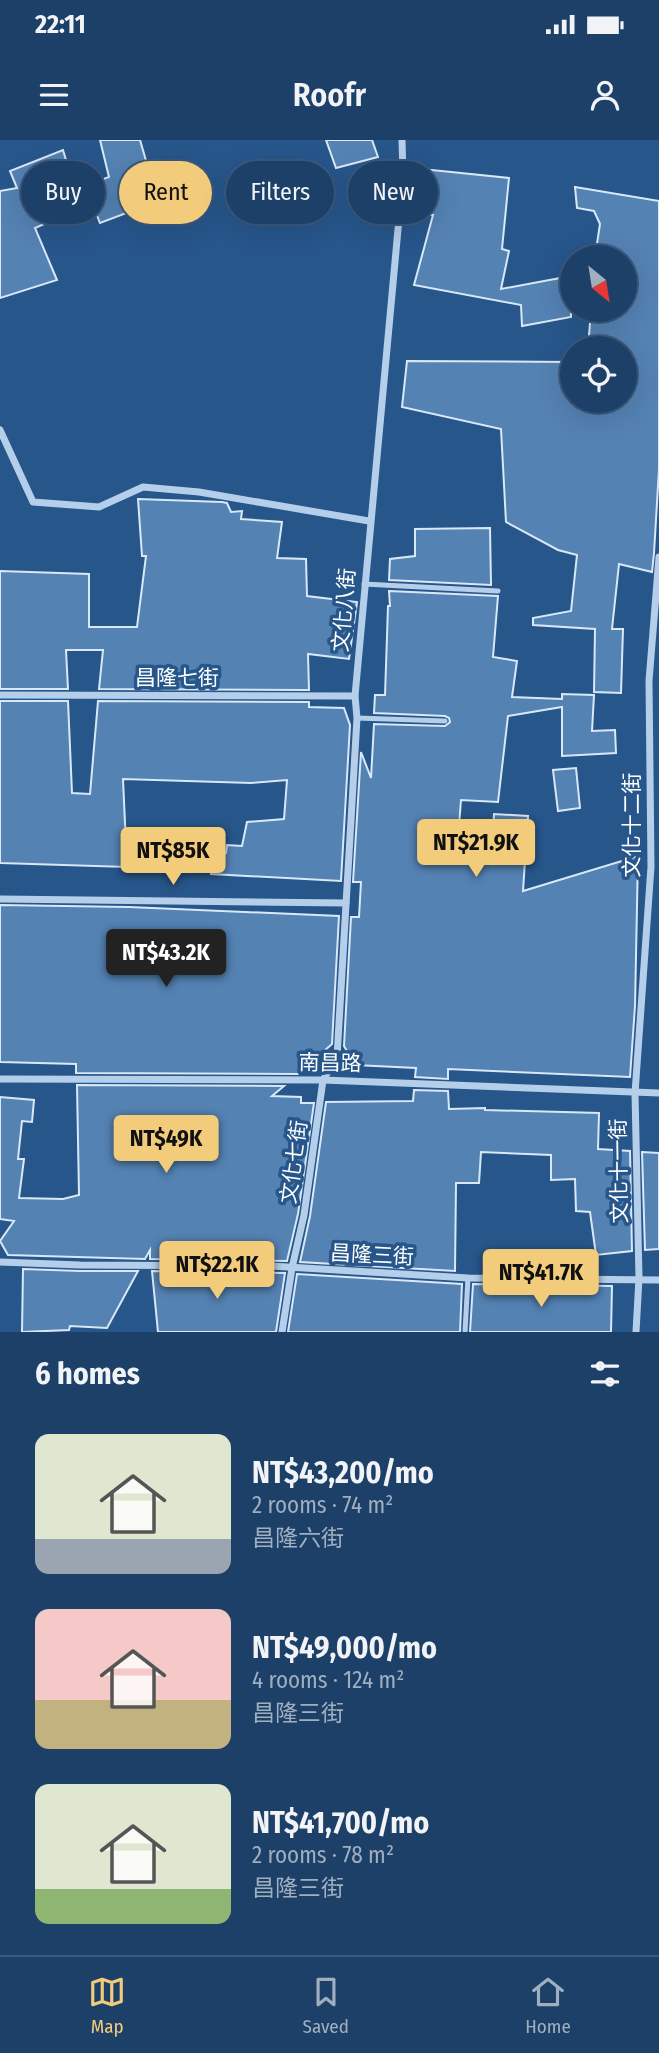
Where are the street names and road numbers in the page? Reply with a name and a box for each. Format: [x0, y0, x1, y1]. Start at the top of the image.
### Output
street label: 文化八街 [327, 567, 361, 653]
street label: 昌隆七街 [135, 665, 219, 691]
street label: 文化十二街 [619, 773, 645, 878]
street label: 南昌路 [298, 1049, 362, 1077]
street label: 文化十一街 [605, 1118, 633, 1224]
street label: 文化七街 [275, 1119, 313, 1205]
street label: 昌隆三街 [329, 1240, 415, 1270]

